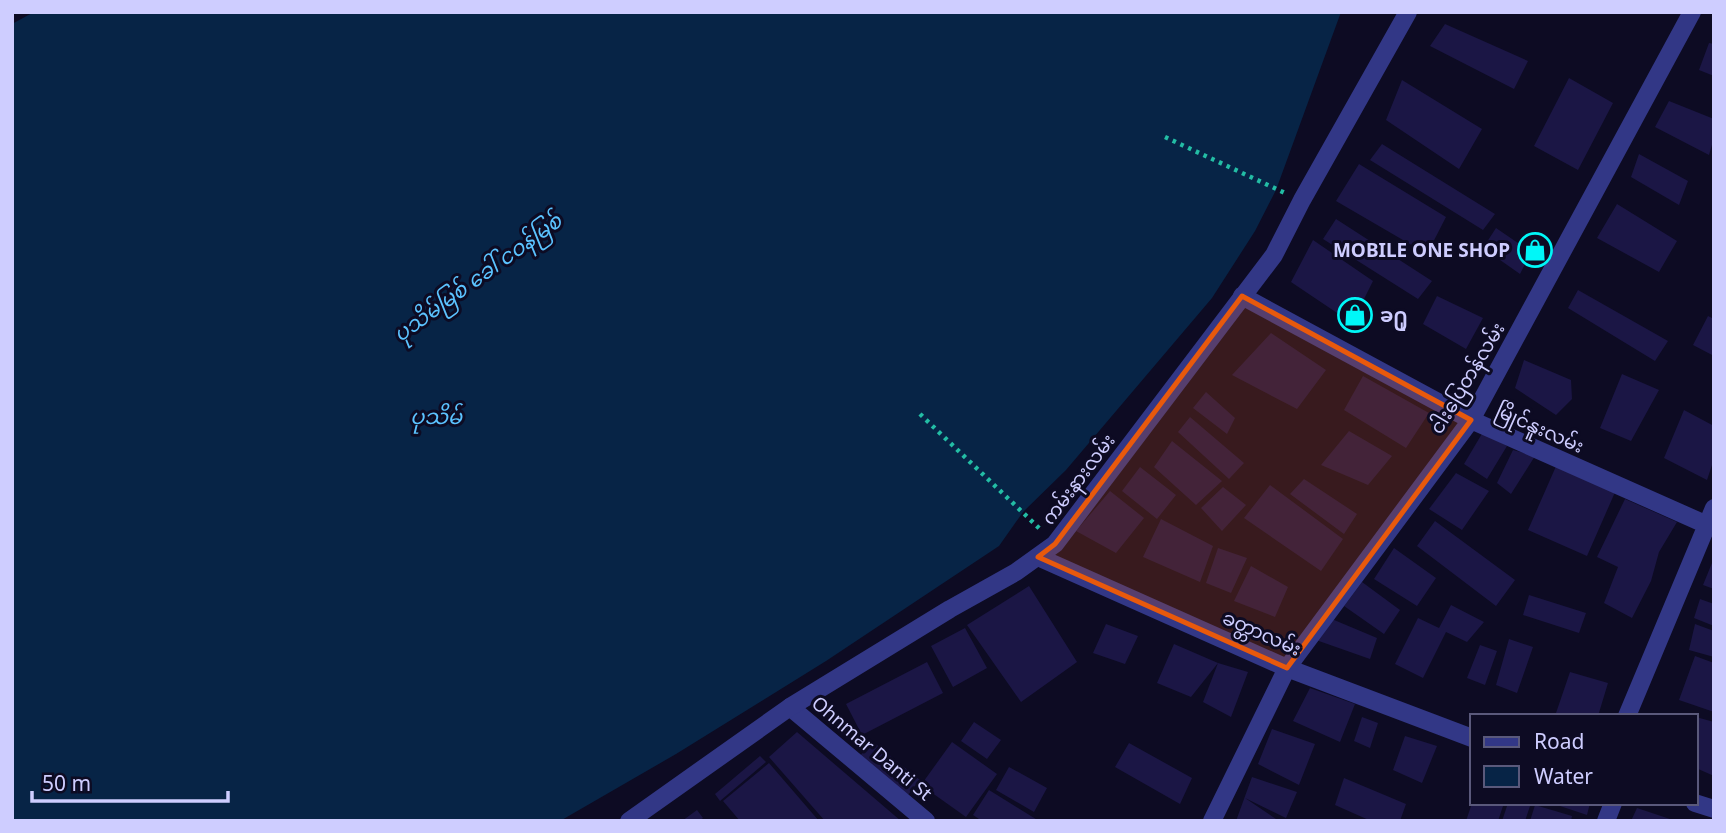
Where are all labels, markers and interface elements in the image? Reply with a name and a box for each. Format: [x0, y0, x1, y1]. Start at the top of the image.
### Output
water label: ပုသိမ်မြစ် ခေါ် ငဝန်မြစ် [387, 206, 570, 351]
shop icon: MOBILE ONE SHOP [1516, 231, 1554, 269]
place label: MOBILE ONE SHOP [1333, 237, 1510, 263]
shop icon: ခ႐ု [1336, 296, 1374, 334]
place label: ခ႐ု [1380, 302, 1408, 331]
street label: ငါးပြေတန်လမ်း [1423, 317, 1513, 440]
street label: မြိုင်နူးလမ်း [1490, 396, 1589, 463]
water label: ပုသိမ် [410, 402, 463, 434]
street label: ကမ်းနားလမ်း [1034, 428, 1123, 532]
street label: ခတ္တာလမ်း [1217, 603, 1306, 665]
street label: Ohnmar Danti St [806, 690, 938, 806]
legend [1470, 714, 1698, 805]
text: Road [1534, 727, 1584, 755]
scale bar [32, 760, 228, 804]
text: Water [1534, 762, 1593, 790]
text: 50 m [42, 769, 91, 797]

